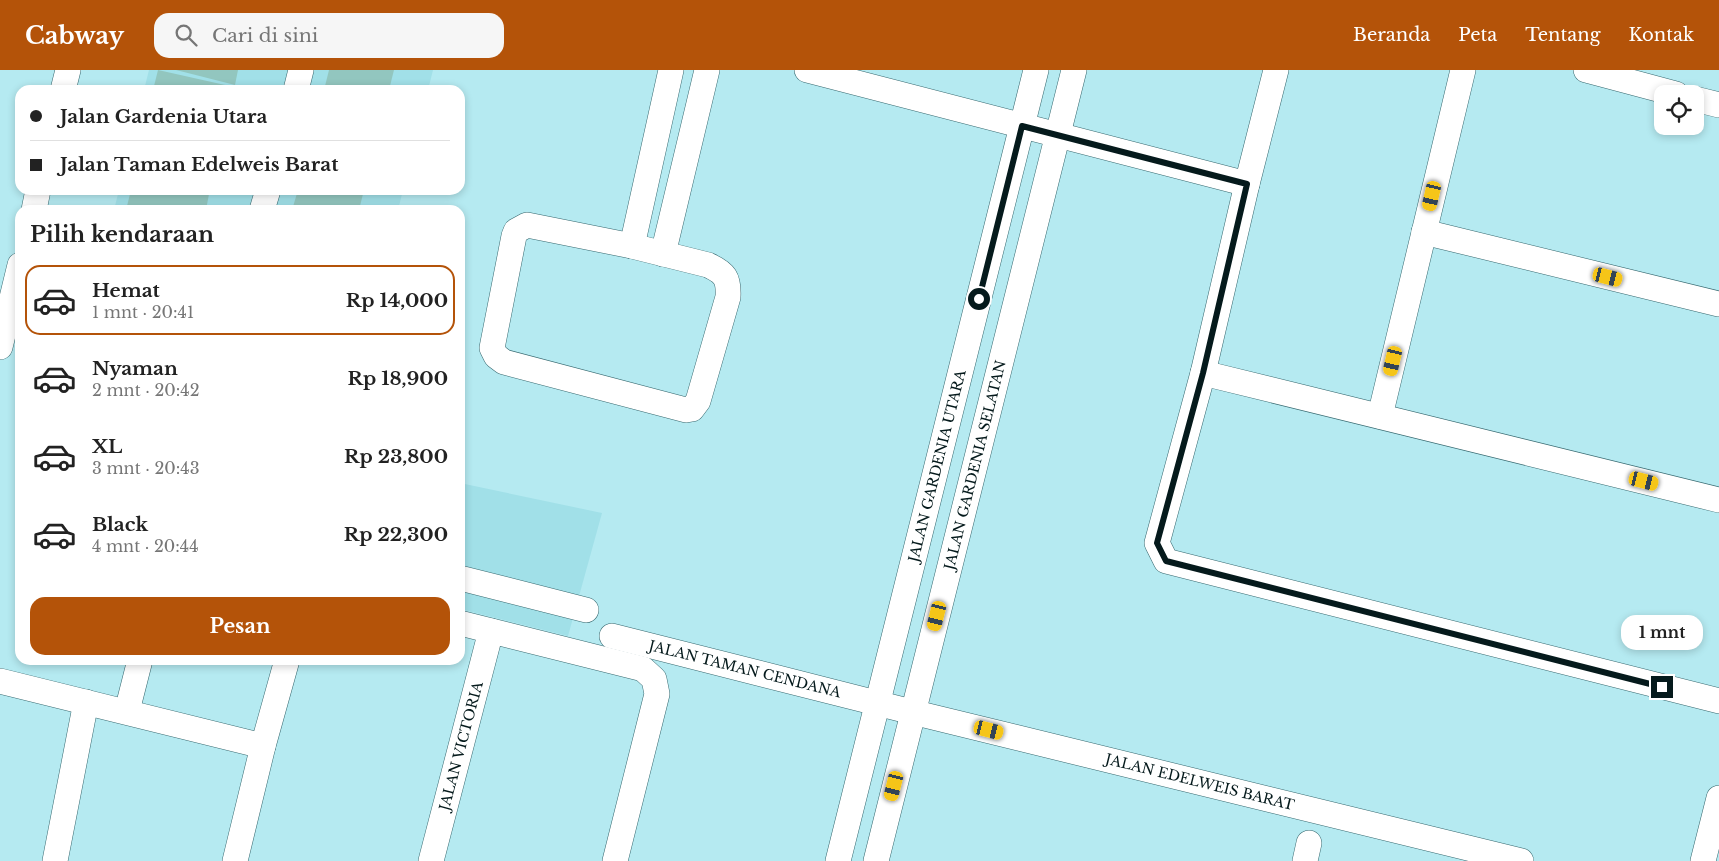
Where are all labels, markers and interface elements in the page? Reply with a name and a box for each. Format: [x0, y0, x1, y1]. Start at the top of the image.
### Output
search box [154, 13, 504, 58]
text: Cabway [25, 21, 124, 50]
icon: search [172, 21, 200, 49]
text: Cari di sini [212, 24, 318, 47]
text: Beranda [1353, 24, 1430, 46]
text: Peta [1458, 24, 1497, 46]
text: Tentang [1525, 24, 1600, 46]
text: Kontak [1628, 24, 1694, 46]
map controls [1654, 85, 1704, 135]
button: locate [1654, 85, 1704, 135]
text: Jalan Gardenia Utara [60, 105, 267, 128]
text: Jalan Taman Edelweis Barat [60, 153, 338, 176]
car [1421, 180, 1442, 212]
text: Pilih kendaraan [30, 221, 214, 248]
car [1591, 266, 1624, 288]
icon: car [32, 278, 77, 323]
text: Hemat [92, 279, 160, 302]
route start [968, 288, 990, 310]
text: Rp 14,000 [346, 289, 448, 312]
text: 1 mnt · 20:41 [92, 302, 194, 322]
car [1382, 345, 1403, 377]
icon: car [32, 356, 77, 401]
text: Nyaman [92, 357, 178, 380]
street label: JALAN GARDENIA SELATAN [940, 358, 1010, 574]
text: Rp 18,900 [347, 367, 448, 390]
street label: JALAN GARDENIA UTARA [904, 368, 970, 566]
text: 2 mnt · 20:42 [92, 380, 200, 400]
icon: car [32, 434, 77, 479]
text: XL [92, 435, 122, 458]
text: Rp 23,800 [344, 445, 448, 468]
text: 3 mnt · 20:43 [92, 458, 200, 478]
car [1627, 470, 1660, 492]
icon: car [32, 512, 77, 557]
text: Black [92, 513, 148, 536]
text: Rp 22,300 [344, 523, 448, 546]
text: 4 mnt · 20:44 [92, 536, 199, 556]
button: Pesan [30, 597, 450, 655]
car [926, 600, 947, 632]
callout: 1 mnt [1621, 614, 1703, 650]
text: 1 mnt [1639, 622, 1685, 642]
street label: JALAN TAMAN CENDANA [645, 636, 843, 702]
route end [1651, 676, 1673, 698]
street label: JALAN VICTORIA [435, 679, 487, 814]
car [972, 719, 1005, 741]
street label: JALAN EDELWEIS BARAT [1102, 749, 1296, 814]
car [883, 770, 904, 802]

